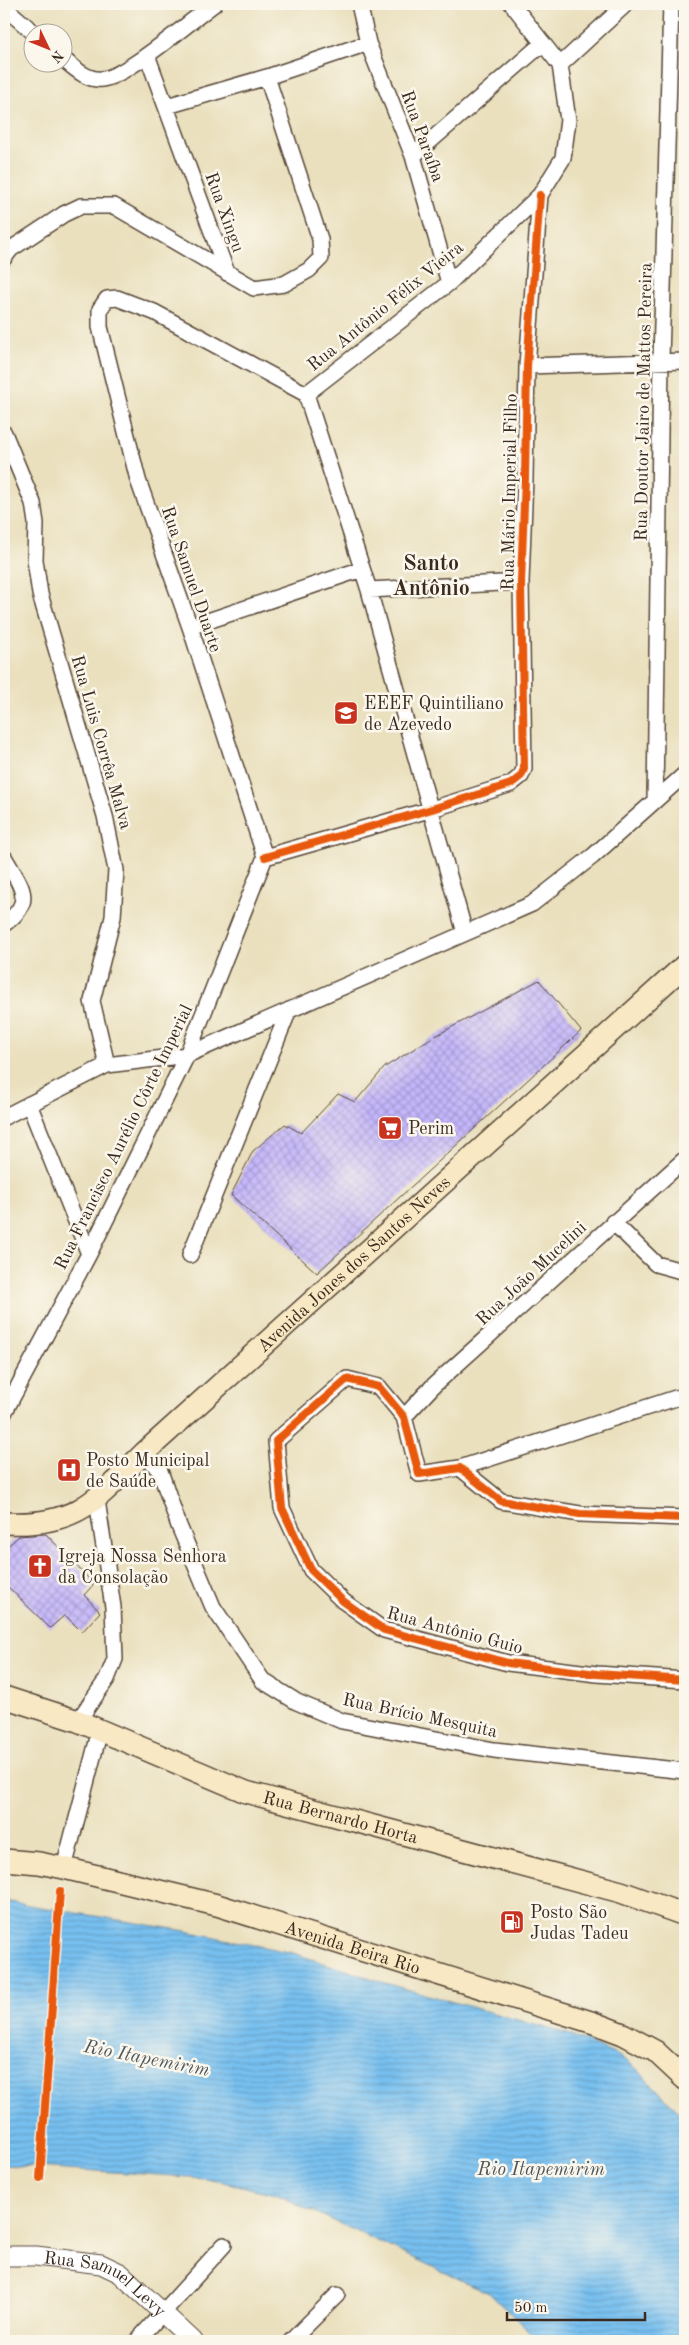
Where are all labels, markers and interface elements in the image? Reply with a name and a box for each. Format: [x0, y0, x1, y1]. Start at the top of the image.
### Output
north arrow [22, 22, 72, 72]
text: N [48, 47, 66, 65]
street label: Rua Paraíba [397, 88, 447, 185]
street label: Rua Xingu [201, 170, 247, 255]
street label: Rua Antônio Félix Vieira [304, 239, 467, 375]
street label: Rua Doutor Jairo de Mattos Pereira [633, 262, 655, 542]
street label: Rua Mário Imperial Filho [499, 393, 521, 591]
street label: Rua Samuel Duarte [158, 504, 224, 655]
district label: Santo Antônio [392, 553, 470, 600]
street label: Rua Luis Corrêa Malva [68, 653, 135, 832]
place label: EEEF Quintiliano de Azevedo [364, 695, 504, 734]
school or university icon: EEEF Quintiliano de Azevedo [333, 700, 359, 726]
street label: Rua Francisco Aurélio Côrte Imperial [52, 1002, 196, 1273]
supermarket icon: Perim [377, 1115, 403, 1141]
place label: Perim [408, 1120, 454, 1138]
street label: Avenida Jones dos Santos Neves [254, 1173, 454, 1356]
street label: Rua João Mucelini [473, 1218, 590, 1329]
place label: Posto Municipal de Saúde [86, 1452, 210, 1491]
hospital icon: Posto Municipal de Saúde [56, 1457, 82, 1483]
place label: Igreja Nossa Senhora da Consolação [58, 1548, 227, 1587]
church icon: Igreja Nossa Senhora da Consolação [27, 1553, 53, 1579]
street label: Rua Antônio Guio [385, 1604, 525, 1658]
street label: Rua Brício Mesquita [341, 1691, 499, 1741]
street label: Rua Bernardo Horta [261, 1789, 420, 1847]
place label: Posto São Judas Tadeu [530, 1904, 629, 1943]
fuel station icon: Posto São Judas Tadeu [499, 1909, 525, 1935]
street label: Avenida Beira Rio [282, 1919, 422, 1978]
water label: Rio Itapemirim [81, 2038, 211, 2081]
water label: Rio Itapemirim [476, 2161, 605, 2180]
street label: Rua Samuel Levy [43, 2249, 169, 2321]
scale bar [507, 2290, 644, 2322]
text: 50 m [514, 2301, 548, 2316]

